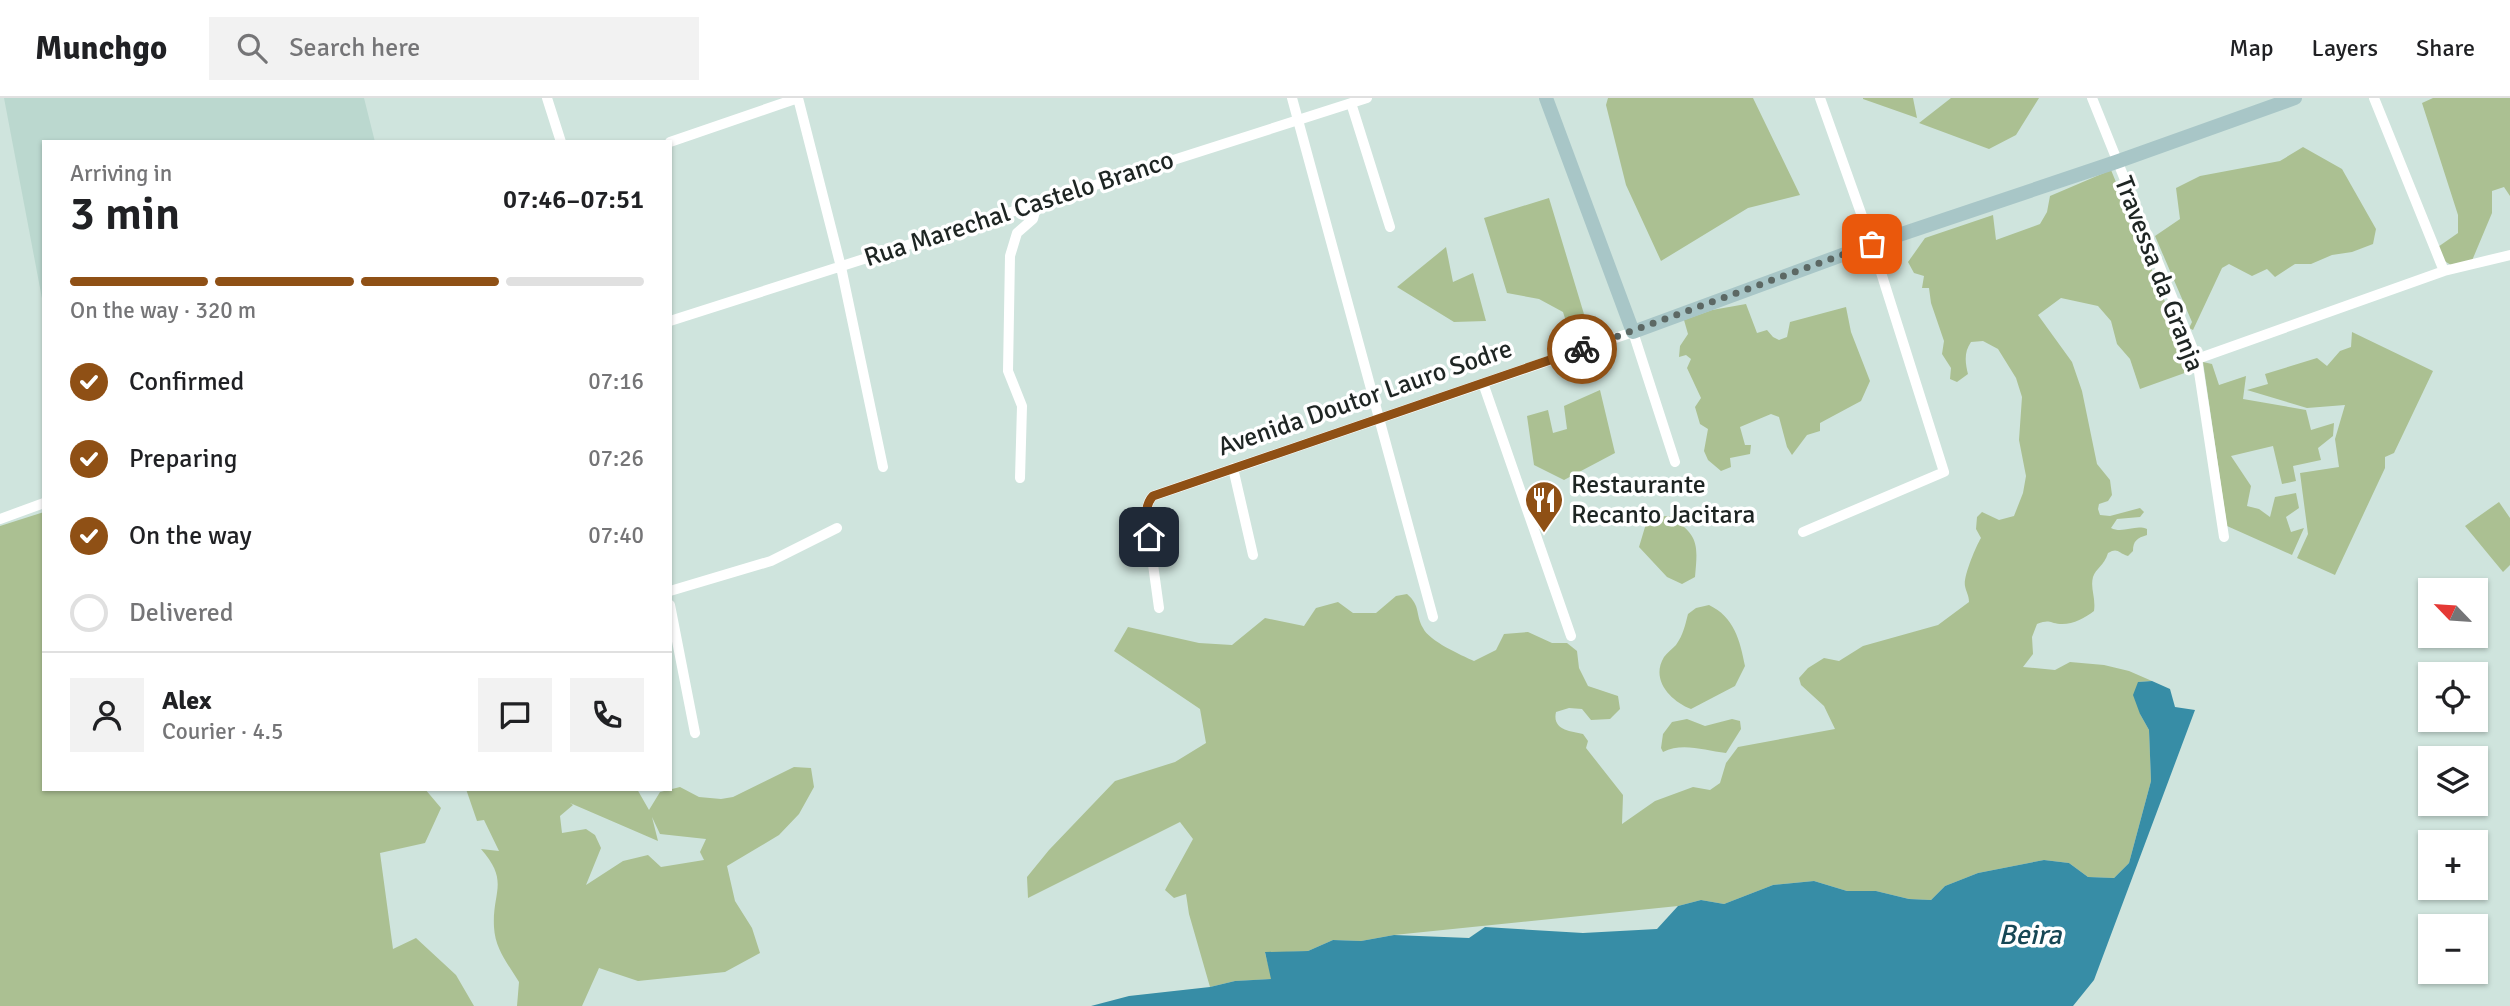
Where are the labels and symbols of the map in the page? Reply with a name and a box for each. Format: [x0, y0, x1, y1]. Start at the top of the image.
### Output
street label: Rua Marechal Castelo Branco [860, 144, 1178, 274]
street label: Travessa da Granja [2107, 172, 2211, 376]
pin [1842, 214, 1902, 274]
courier [1547, 314, 1617, 384]
street label: Avenida Doutor Lauro Sodre [1214, 333, 1516, 463]
place label: Restaurante Recanto Jacitara [1571, 469, 1755, 531]
restaurant icon: Restaurante Recanto Jacitara [1523, 479, 1565, 534]
pin [1119, 507, 1179, 567]
north arrow [2418, 578, 2488, 648]
water label: Beira [1999, 918, 2062, 952]

